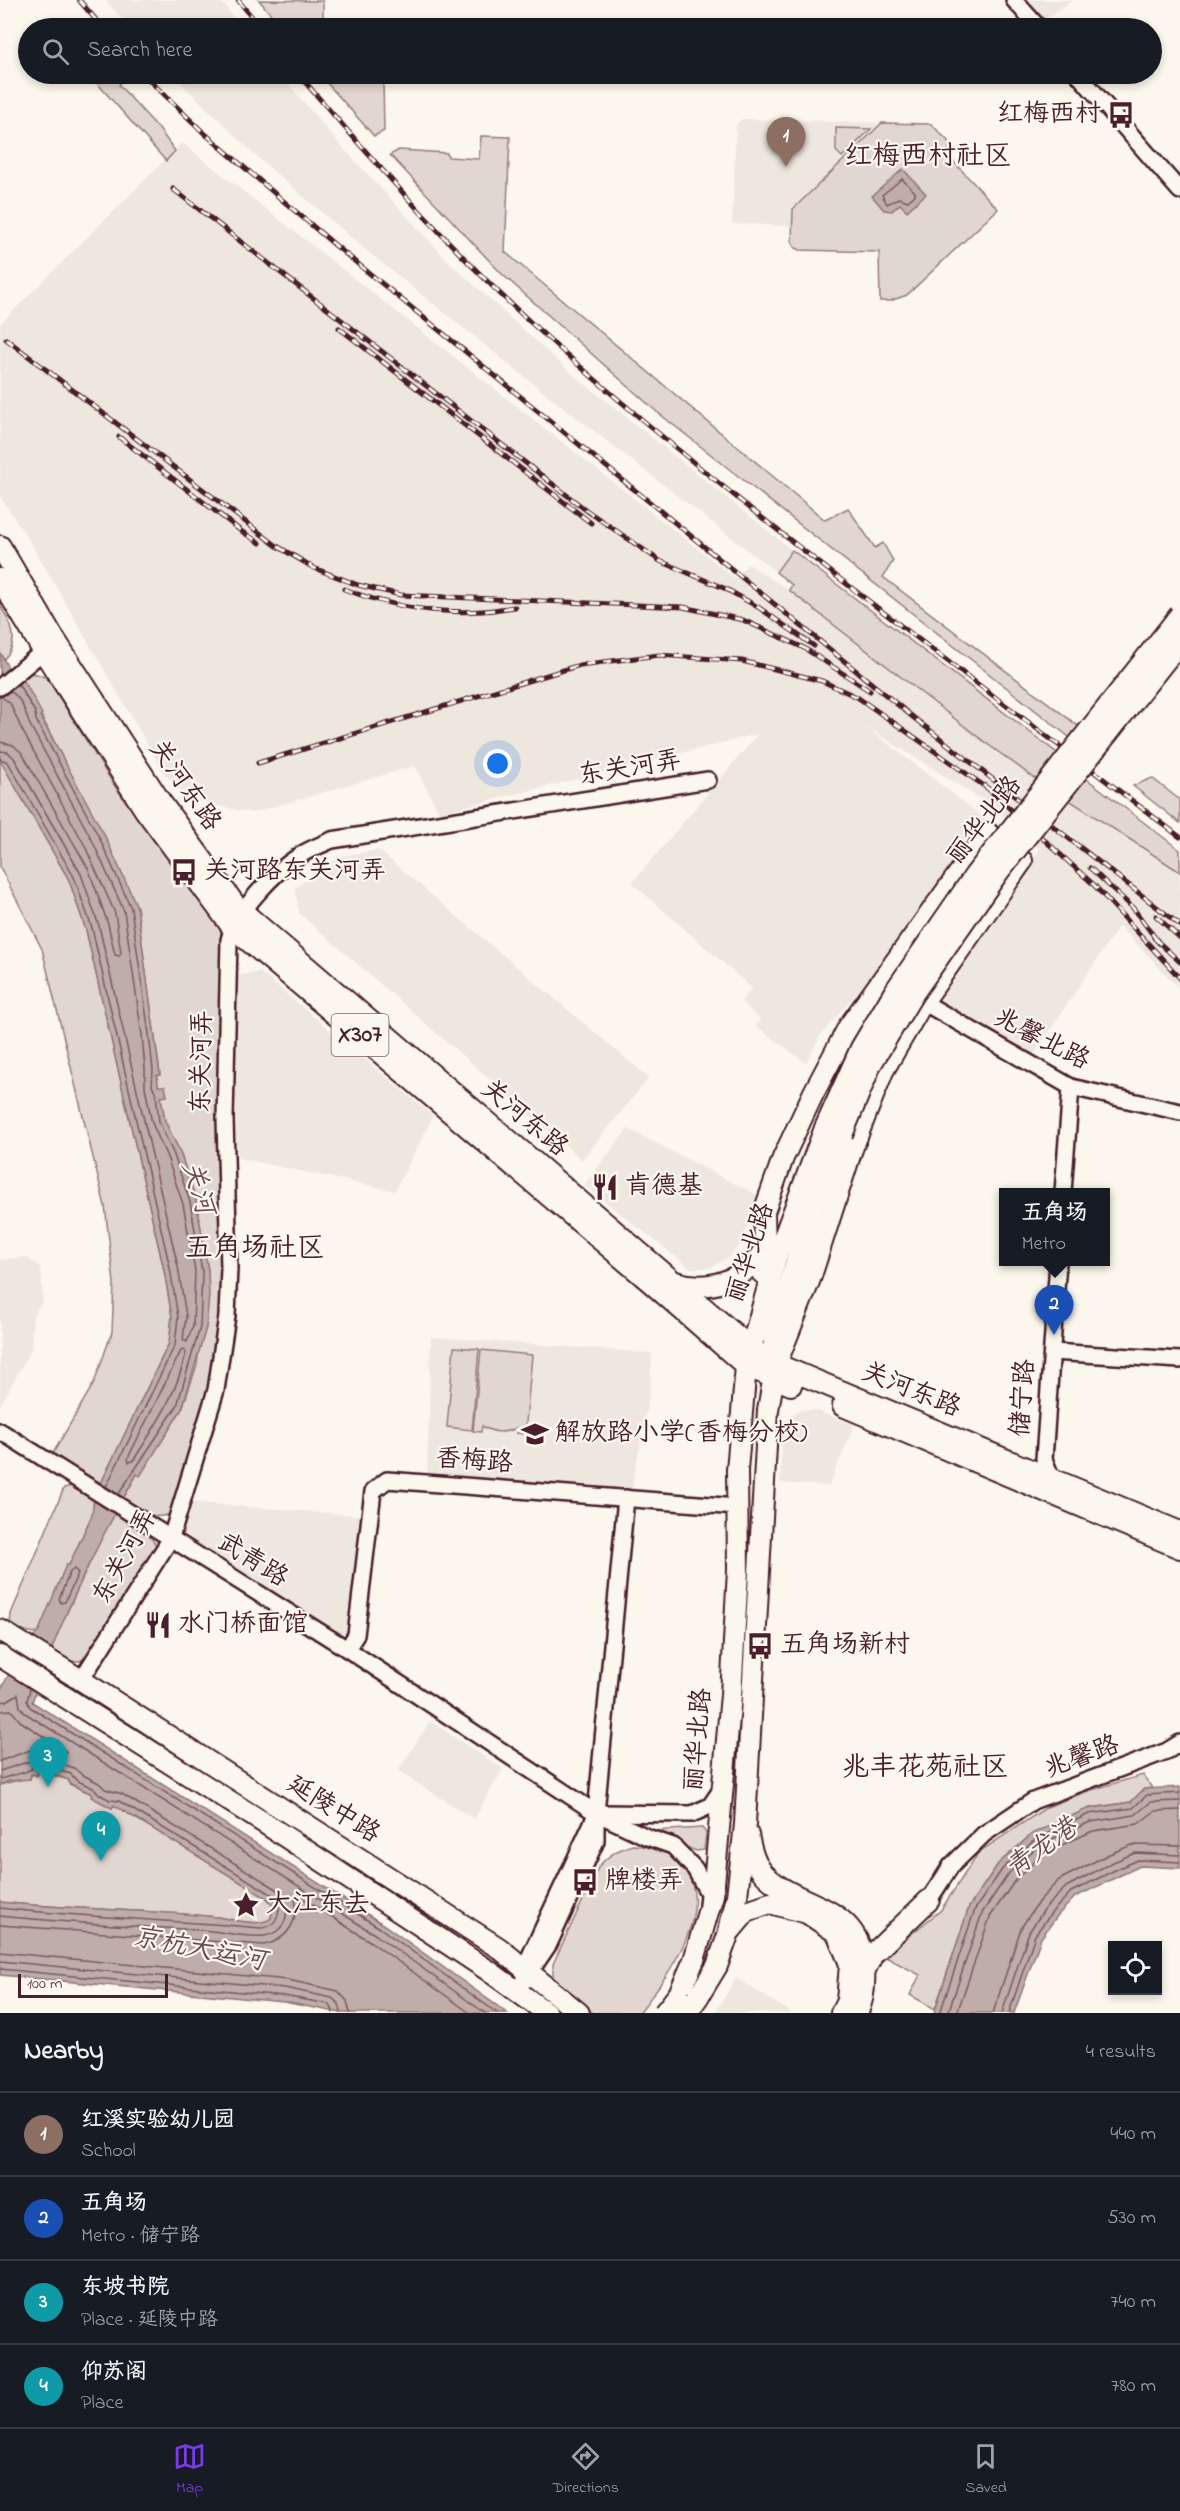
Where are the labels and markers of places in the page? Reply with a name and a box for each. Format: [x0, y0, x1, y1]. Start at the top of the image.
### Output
place label: 红梅西村 [997, 96, 1101, 134]
bus stop icon: 红梅西村 [1106, 100, 1136, 130]
pin: 1 [766, 118, 806, 167]
place label: 关河路东关河弄 [204, 853, 386, 891]
bus stop icon: 关河路东关河弄 [169, 857, 199, 887]
place label: 肯德基 [625, 1168, 703, 1206]
restaurant icon: 肯德基 [590, 1172, 620, 1202]
pin: 2 [1034, 1286, 1074, 1335]
place label: 解放路小学(香梅分校) [555, 1415, 808, 1453]
school or university icon: 解放路小学(香梅分校) [520, 1419, 550, 1449]
place label: 水门桥面馆 [178, 1606, 308, 1644]
restaurant icon: 水门桥面馆 [143, 1610, 173, 1640]
place label: 五角场新村 [780, 1627, 910, 1665]
bus stop icon: 五角场新村 [745, 1631, 775, 1661]
pin: 3 [28, 1738, 68, 1787]
pin: 4 [82, 1812, 120, 1861]
place label: 牌楼弄 [605, 1863, 683, 1901]
bus stop icon: 牌楼弄 [570, 1867, 600, 1897]
place label: 大江东去 [266, 1886, 370, 1924]
place icon: 大江东去 [231, 1890, 261, 1920]

